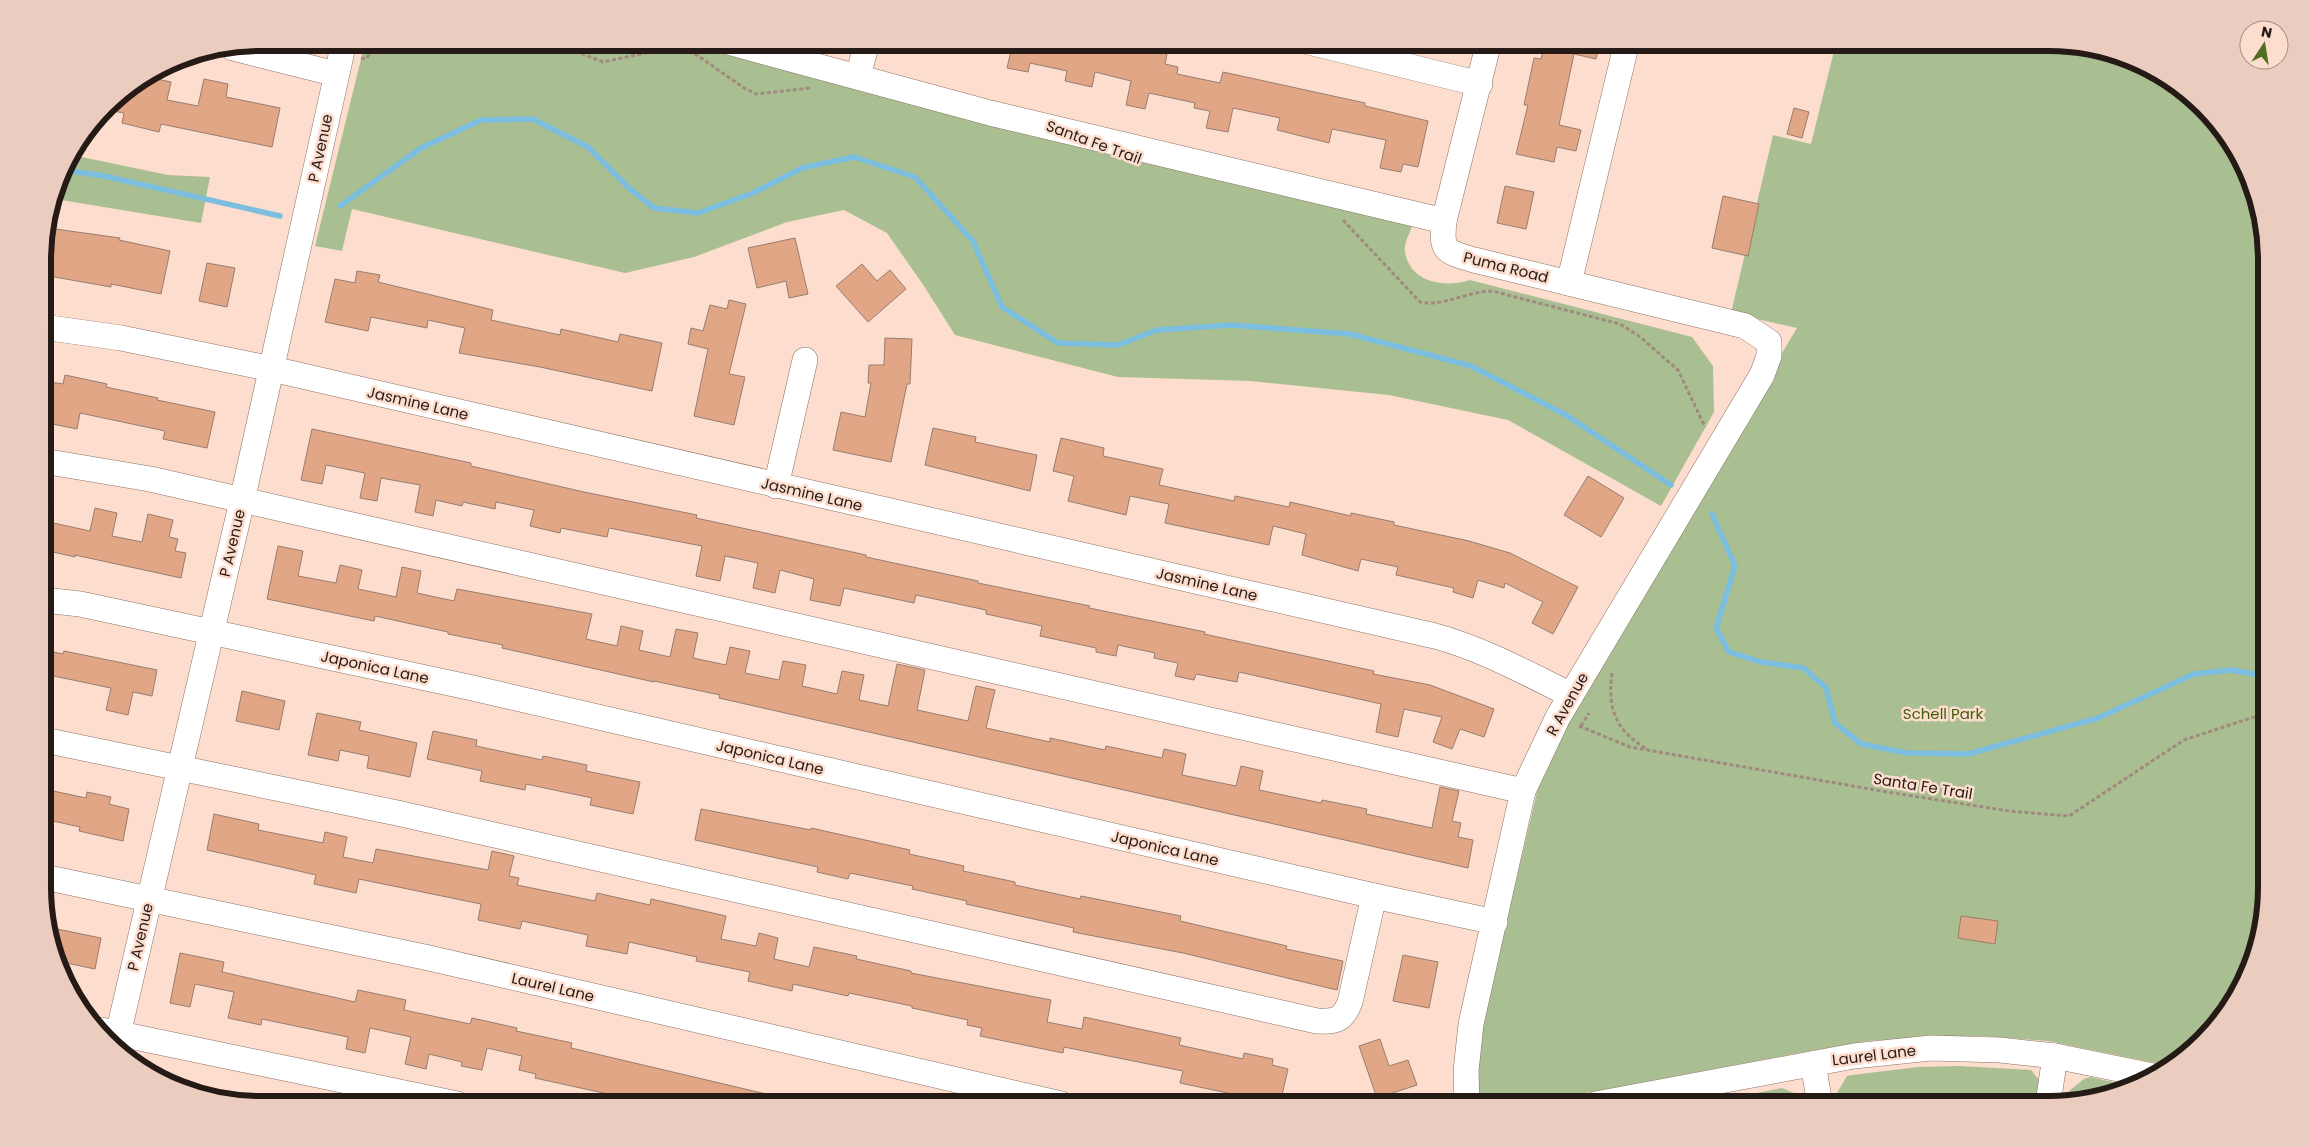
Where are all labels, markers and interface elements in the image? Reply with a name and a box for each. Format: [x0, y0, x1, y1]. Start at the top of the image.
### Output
north arrow [2239, 20, 2289, 70]
text: N [2259, 21, 2274, 43]
street label: P Avenue [303, 112, 337, 184]
street label: Santa Fe Trail [1043, 115, 1145, 169]
street label: Puma Road [1461, 246, 1551, 288]
street label: Jasmine Lane [365, 381, 471, 425]
street label: Jasmine Lane [759, 472, 865, 516]
street label: P Avenue [214, 507, 250, 579]
street label: Jasmine Lane [1154, 562, 1260, 606]
street label: Japonica Lane [319, 645, 431, 689]
street label: R Avenue [1541, 669, 1593, 739]
park label: Schell Park [1903, 703, 1983, 724]
street label: Japonica Lane [714, 734, 826, 780]
street label: Santa Fe Trail [1872, 768, 1974, 804]
street label: Japonica Lane [1109, 825, 1221, 871]
street label: P Avenue [122, 901, 158, 973]
street label: Laurel Lane [510, 967, 596, 1007]
street label: Laurel Lane [1831, 1039, 1917, 1071]

